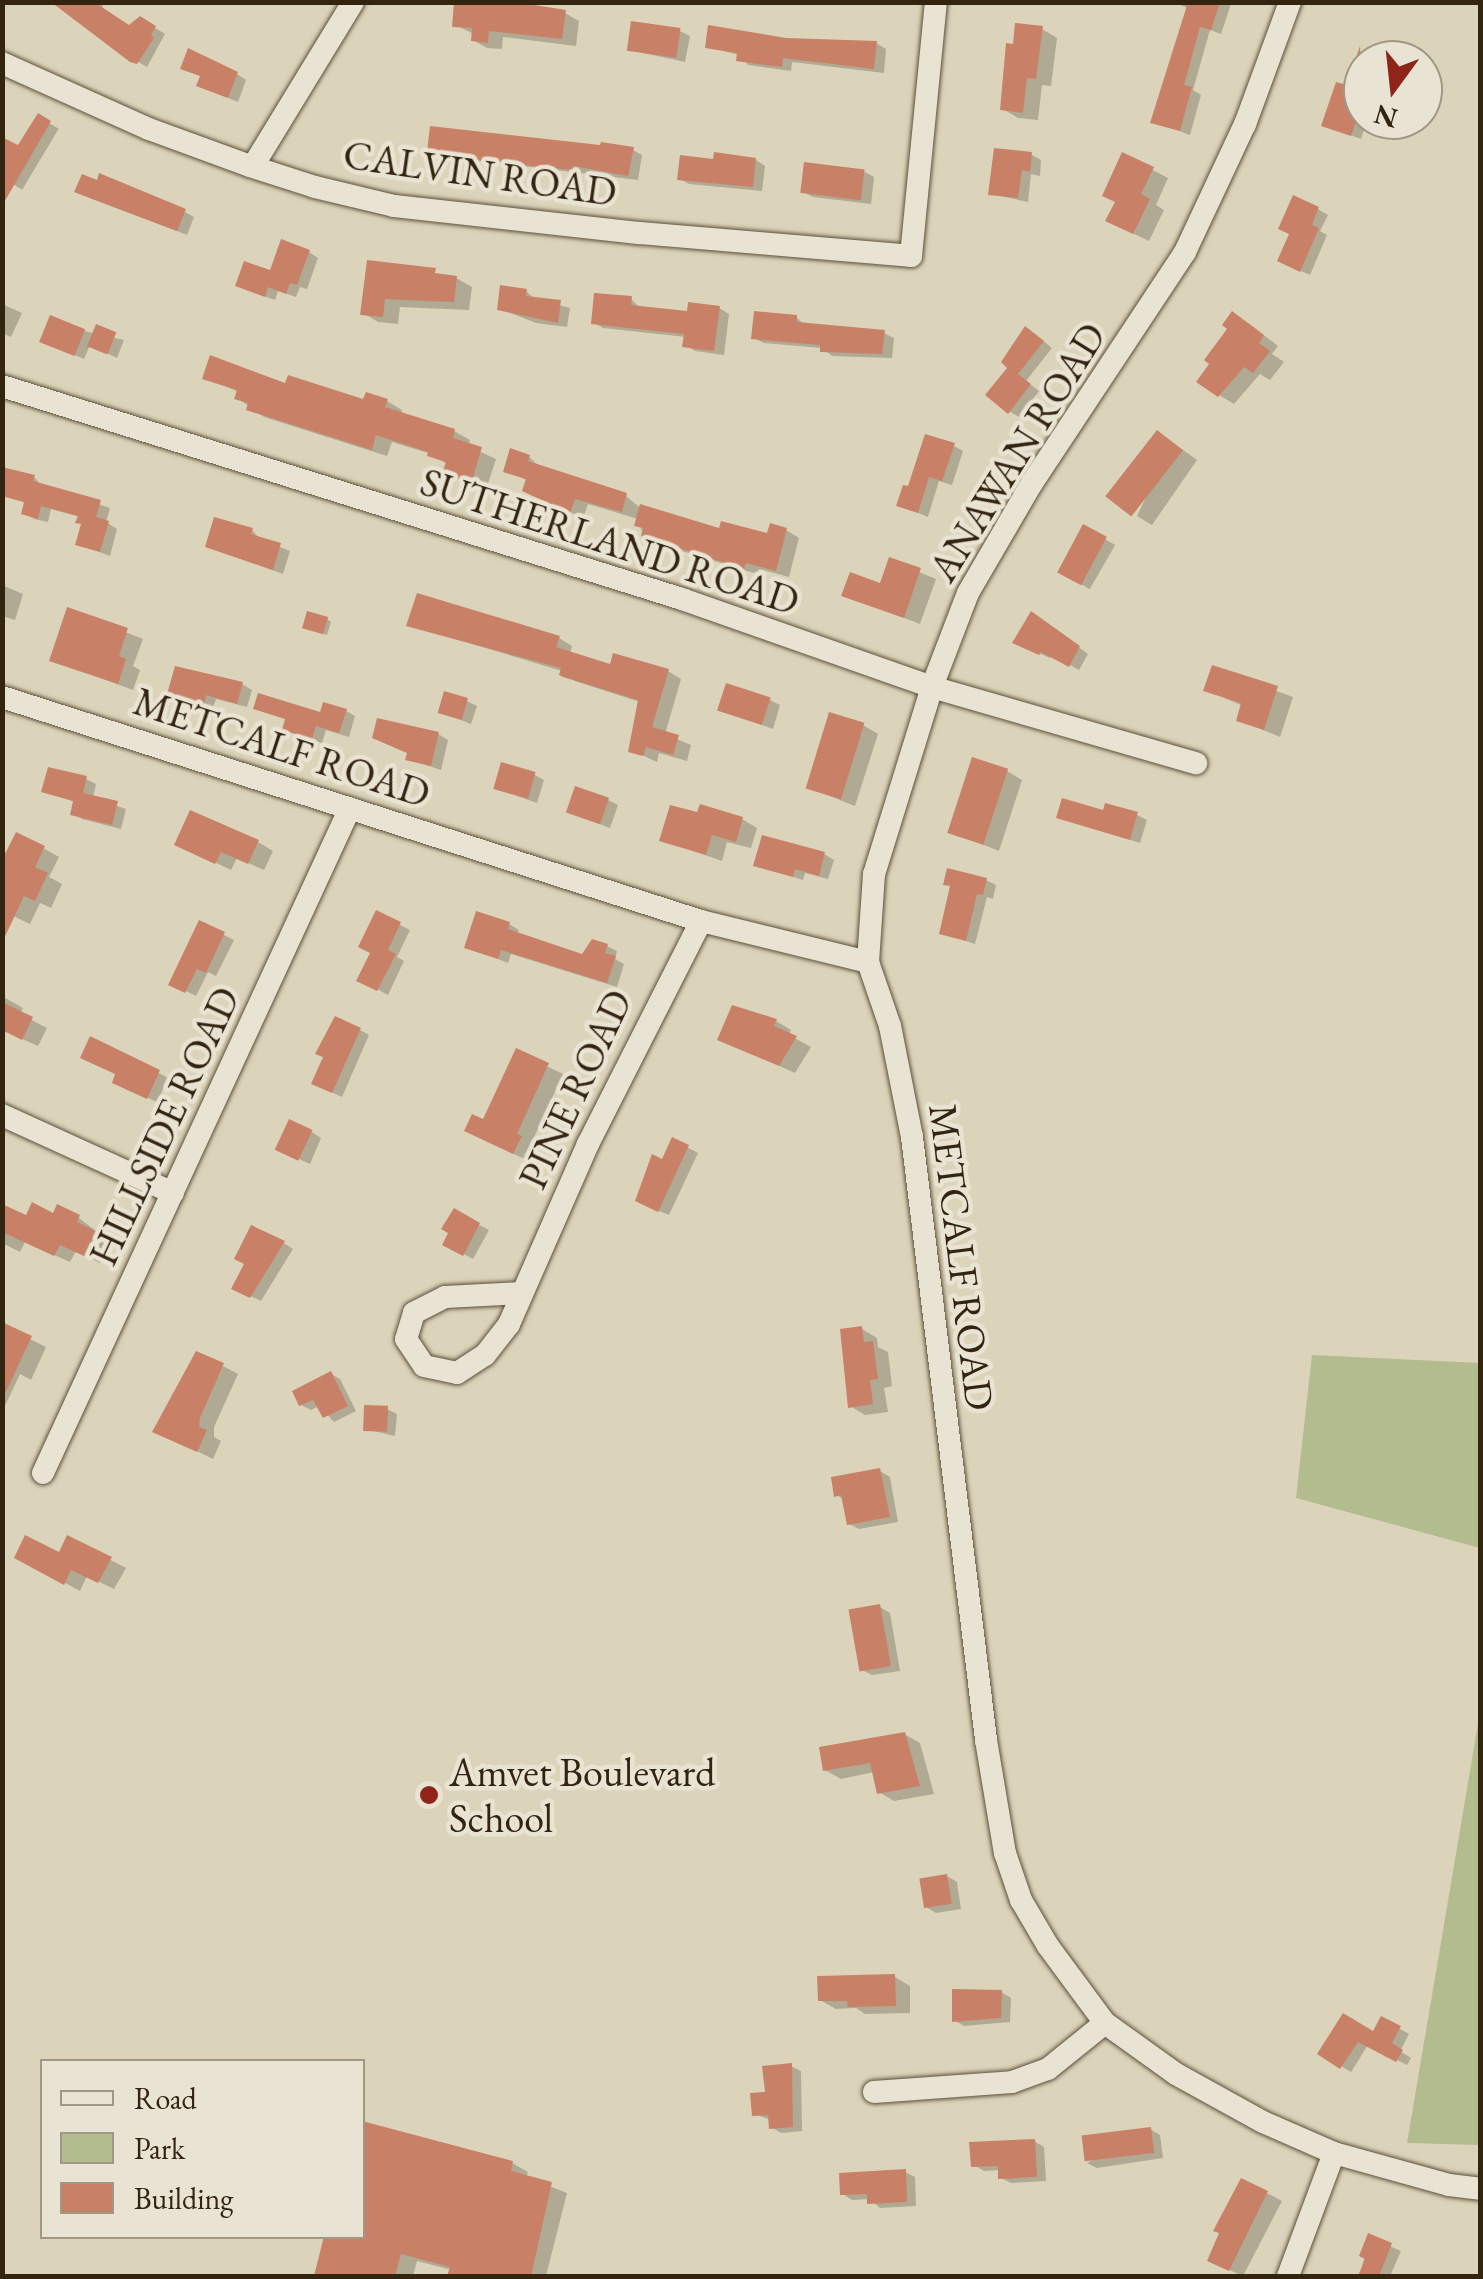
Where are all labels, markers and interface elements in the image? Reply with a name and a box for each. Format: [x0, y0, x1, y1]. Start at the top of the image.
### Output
north arrow [1343, 40, 1443, 140]
text: N [1370, 97, 1401, 137]
street label: CALVIN ROAD [340, 130, 620, 216]
street label: ANAWAN ROAD [918, 314, 1116, 590]
street label: SUTHERLAND ROAD [415, 457, 805, 625]
street label: METCALF ROAD [128, 677, 436, 817]
street label: HILLSIDE ROAD [79, 979, 249, 1273]
street label: PINE ROAD [508, 982, 642, 1196]
street label: METCALF ROAD [919, 1101, 1005, 1413]
place label: Amvet Boulevard School [449, 1748, 716, 1842]
marker: Amvet Boulevard School [418, 1784, 440, 1806]
legend [40, 2059, 365, 2239]
text: Road [134, 2079, 197, 2118]
text: Park [134, 2129, 185, 2168]
text: Building [134, 2179, 233, 2218]

